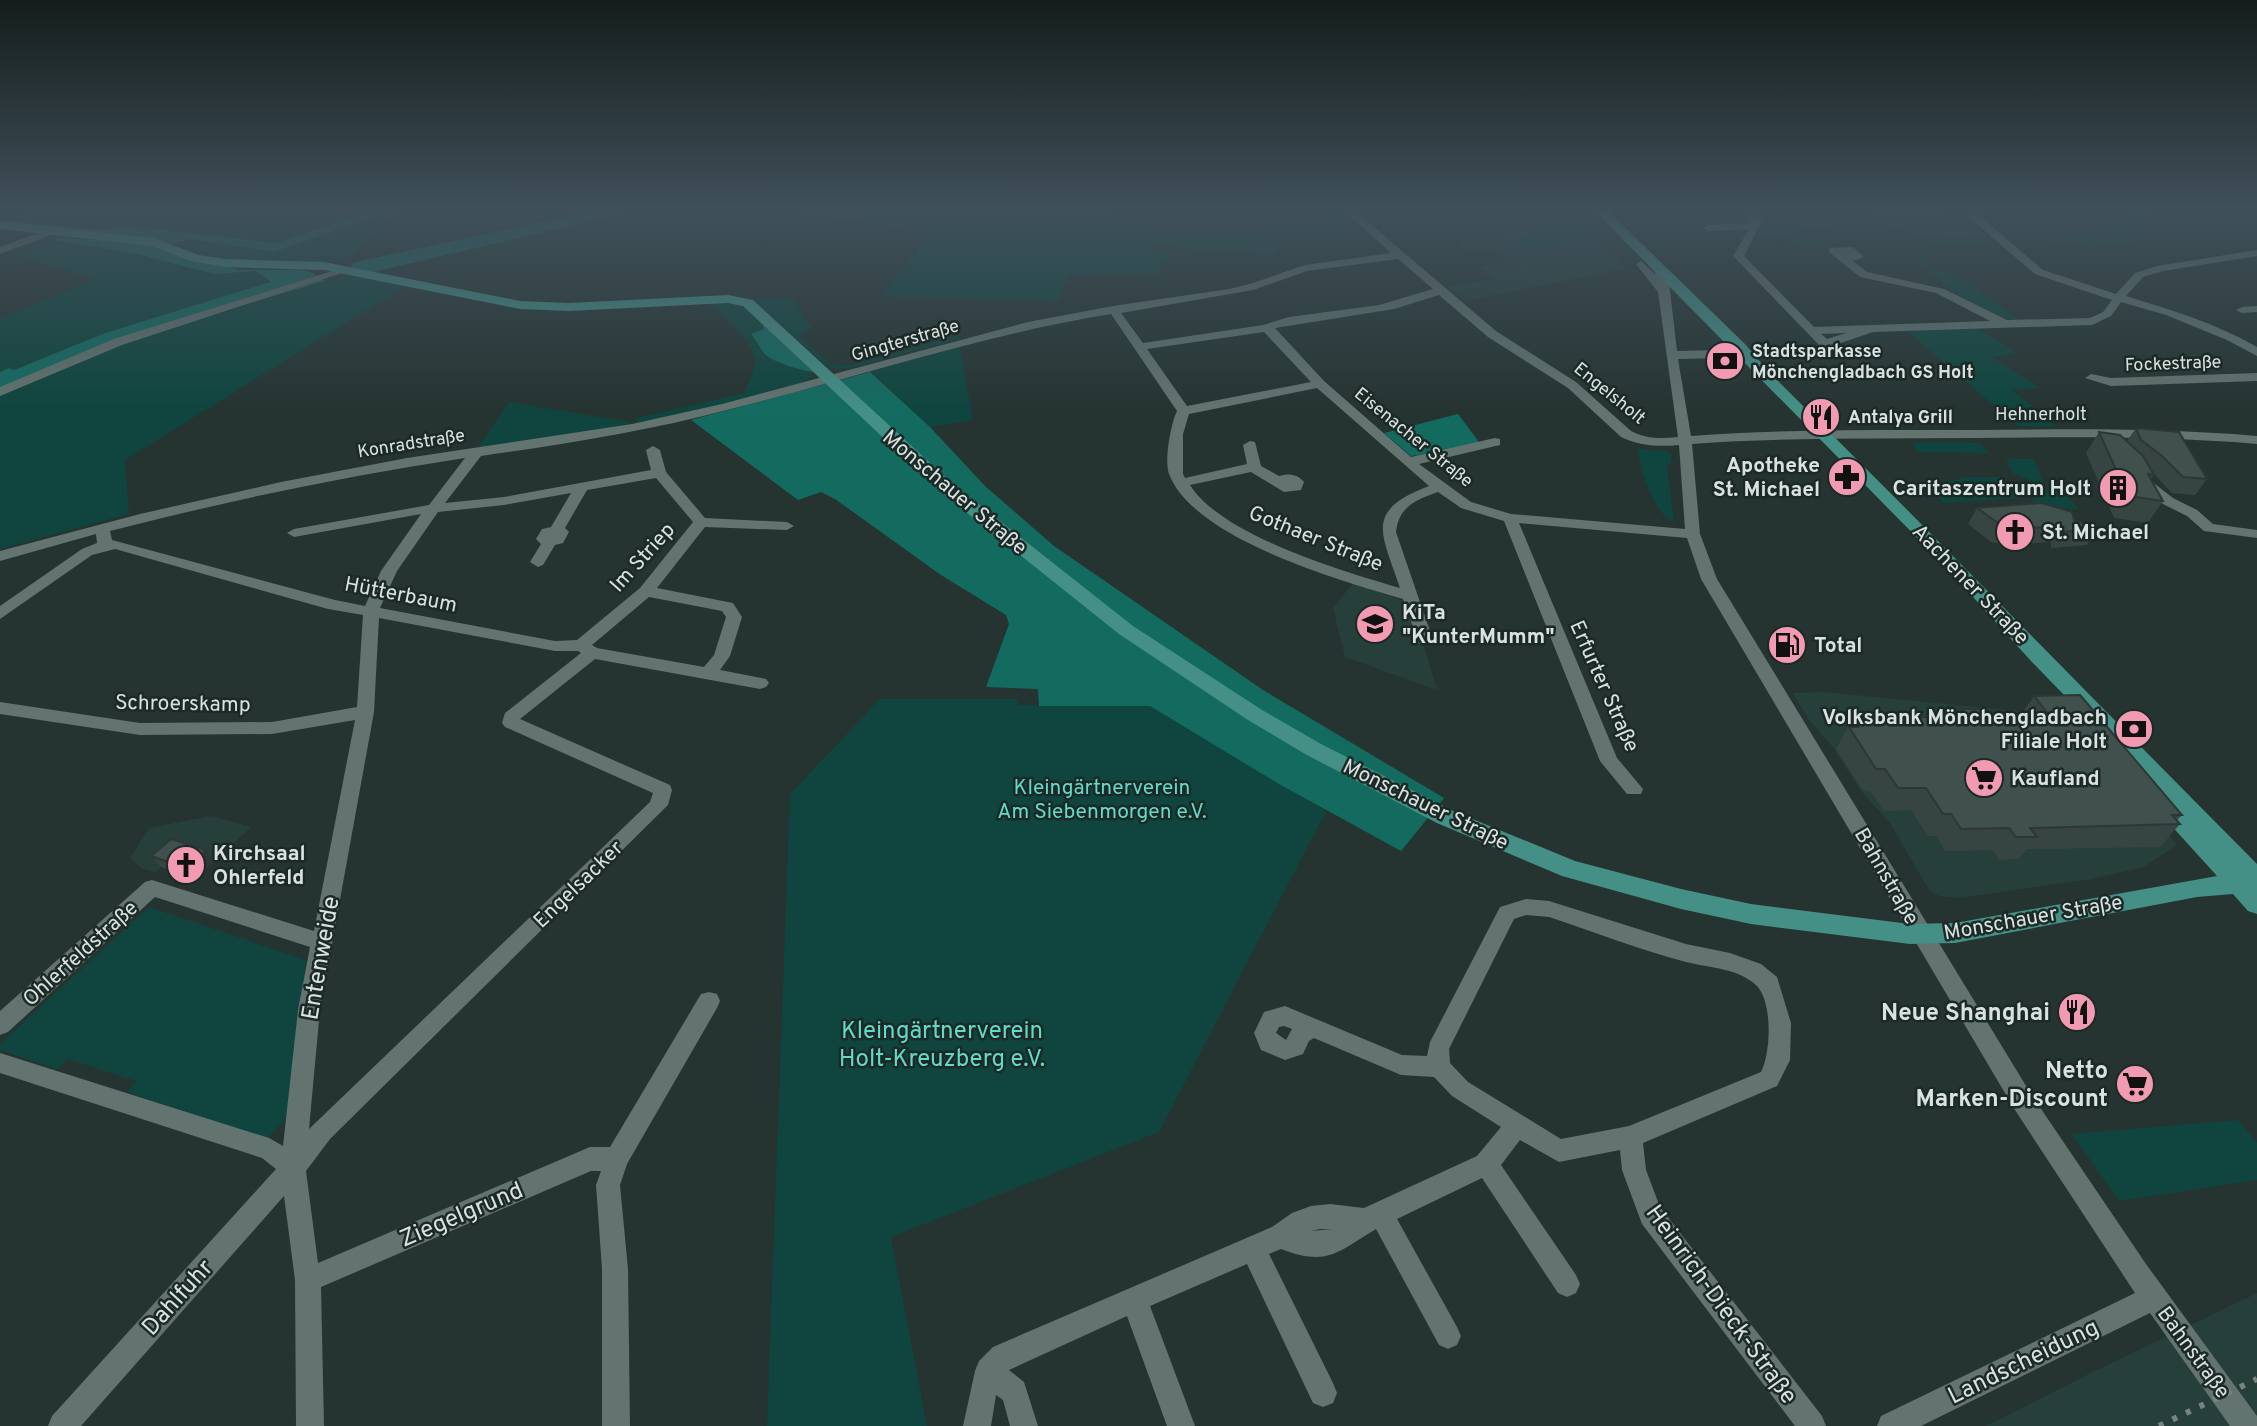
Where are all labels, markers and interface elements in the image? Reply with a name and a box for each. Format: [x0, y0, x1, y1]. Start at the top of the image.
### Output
street label: Gingterstraße [849, 315, 962, 368]
bank icon: Stadtsparkasse Mönchengladbach GS Holt [1704, 340, 1746, 382]
place label: Stadtsparkasse Mönchengladbach GS Holt [1752, 341, 1974, 385]
street label: Fockestraße [2124, 351, 2222, 378]
street label: Engelsholt [1568, 358, 1650, 430]
street label: Eisenacher Straße [1349, 383, 1477, 493]
restaurant icon: Antalya Grill [1800, 396, 1842, 438]
street label: Hehnerholt [1995, 404, 2087, 427]
place label: Antalya Grill [1848, 407, 1953, 430]
street label: Konradstraße [356, 425, 467, 464]
street label: Monschauer Straße [876, 425, 1032, 562]
place label: Apotheke St. Michael [1713, 453, 1820, 504]
pharmacy icon: Apotheke St. Michael [1826, 456, 1868, 498]
building icon: Caritaszentrum Holt [2097, 467, 2139, 509]
place label: Caritaszentrum Holt [1892, 476, 2091, 503]
street label: Gothaer Straße [1244, 500, 1387, 579]
church icon: St. Michael [1994, 511, 2036, 553]
street label: Im Striep [605, 517, 682, 599]
street label: Aachener Straße [1905, 519, 2034, 651]
place label: St. Michael [2042, 520, 2149, 547]
street label: Hütterbaum [342, 571, 459, 620]
place label: KiTa "KunterMumm" [1402, 600, 1555, 651]
school or university icon: KiTa "KunterMumm" [1354, 603, 1396, 645]
street label: Erfurter Straße [1563, 617, 1645, 757]
fuel station icon: Total [1766, 624, 1808, 666]
place label: Total [1814, 633, 1862, 660]
street label: Schroerskamp [115, 690, 251, 719]
place label: Volksbank Mönchengladbach Filiale Holt [1822, 705, 2107, 756]
bank icon: Volksbank Mönchengladbach Filiale Holt [2113, 708, 2155, 750]
street label: Monschauer Straße [1338, 754, 1513, 857]
supermarket icon: Kaufland [1963, 757, 2005, 799]
place label: Kaufland [2011, 766, 2100, 793]
park label: Kleingärtnerverein Am Siebenmorgen e.V. [997, 775, 1207, 826]
street label: Bahnstraße [1847, 824, 1924, 930]
street label: Engelsacker [528, 835, 630, 935]
place label: Kirchsaal Ohlerfeld [213, 841, 306, 892]
church icon: Kirchsaal Ohlerfeld [165, 844, 207, 886]
street label: Monschauer Straße [1942, 889, 2125, 947]
street label: Entenweide [296, 894, 348, 1023]
street label: Ohlerfeldstraße [18, 895, 144, 1013]
restaurant icon: Neue Shanghai [2056, 991, 2098, 1033]
place label: Neue Shanghai [1881, 999, 2050, 1029]
park label: Kleingärtnerverein Holt-Kreuzberg e.V. [839, 1017, 1045, 1075]
place label: Netto Marken-Discount [1915, 1057, 2108, 1115]
supermarket icon: Netto Marken-Discount [2114, 1063, 2156, 1105]
street label: Ziegelgrund [395, 1176, 528, 1255]
street label: Heinrich-Dieck-Straße [1638, 1200, 1803, 1411]
street label: Dahlfuhr [136, 1254, 221, 1343]
street label: Bahnstraße [2150, 1302, 2235, 1404]
street label: Landscheidung [1944, 1313, 2104, 1412]

